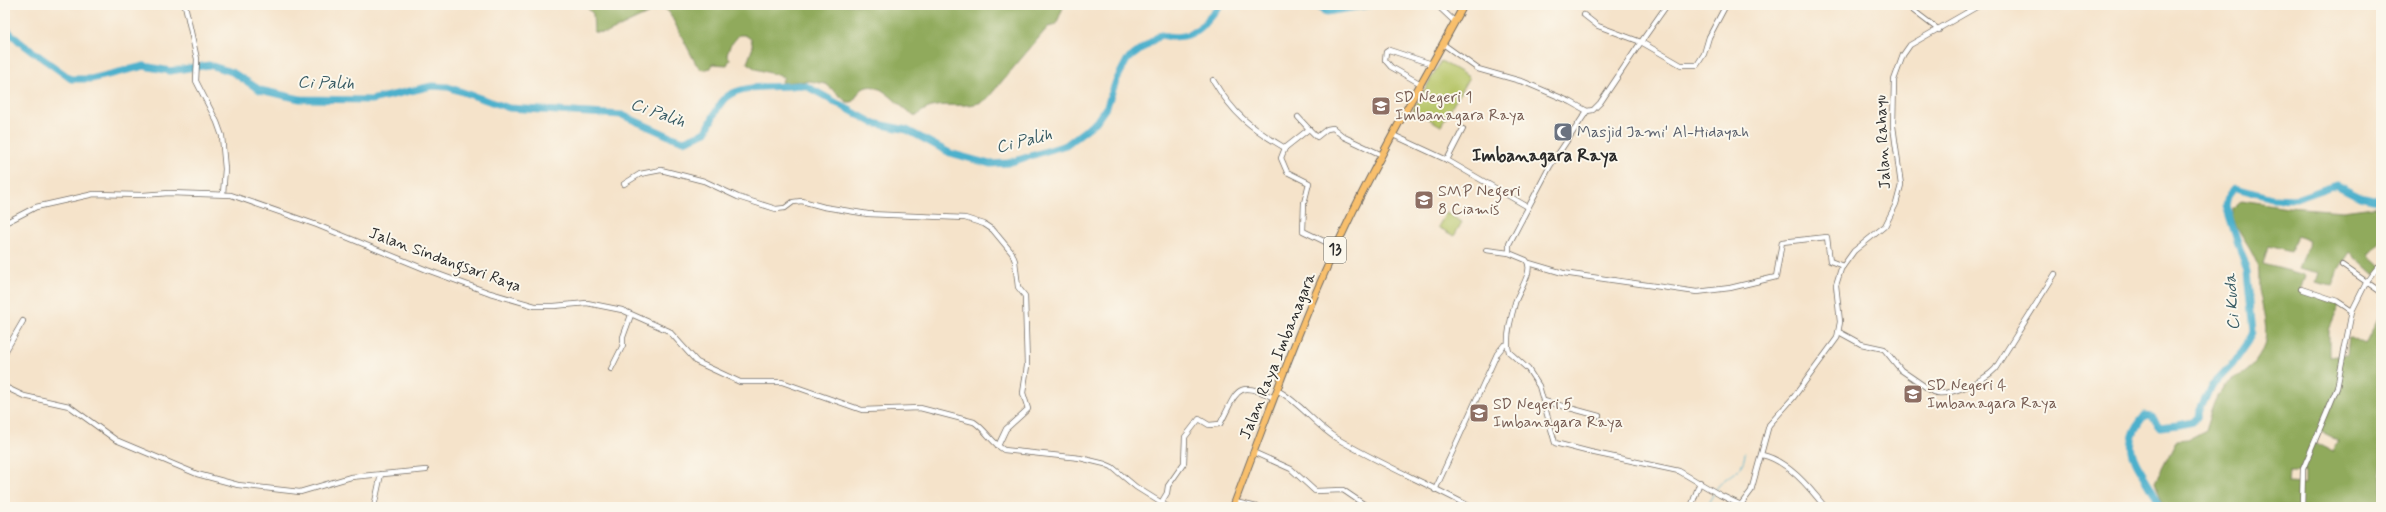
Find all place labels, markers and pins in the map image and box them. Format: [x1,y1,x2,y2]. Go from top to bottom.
place label: SD Negeri 1 Imbanagara Raya [1395,87,1525,126]
school or university icon: SD Negeri 1 Imbanagara Raya [1370,95,1392,117]
mosque icon: Masjid Jami' Al-Hidayah [1552,121,1574,143]
place label: Masjid Jami' Al-Hidayah [1577,122,1749,143]
place label: SMP Negeri 8 Ciamis [1438,181,1521,220]
school or university icon: SMP Negeri 8 Ciamis [1413,189,1435,211]
place label: SD Negeri 4 Imbanagara Raya [1927,375,2057,414]
school or university icon: SD Negeri 4 Imbanagara Raya [1902,383,1924,405]
place label: SD Negeri 5 Imbanagara Raya [1493,394,1623,433]
school or university icon: SD Negeri 5 Imbanagara Raya [1468,402,1490,424]

